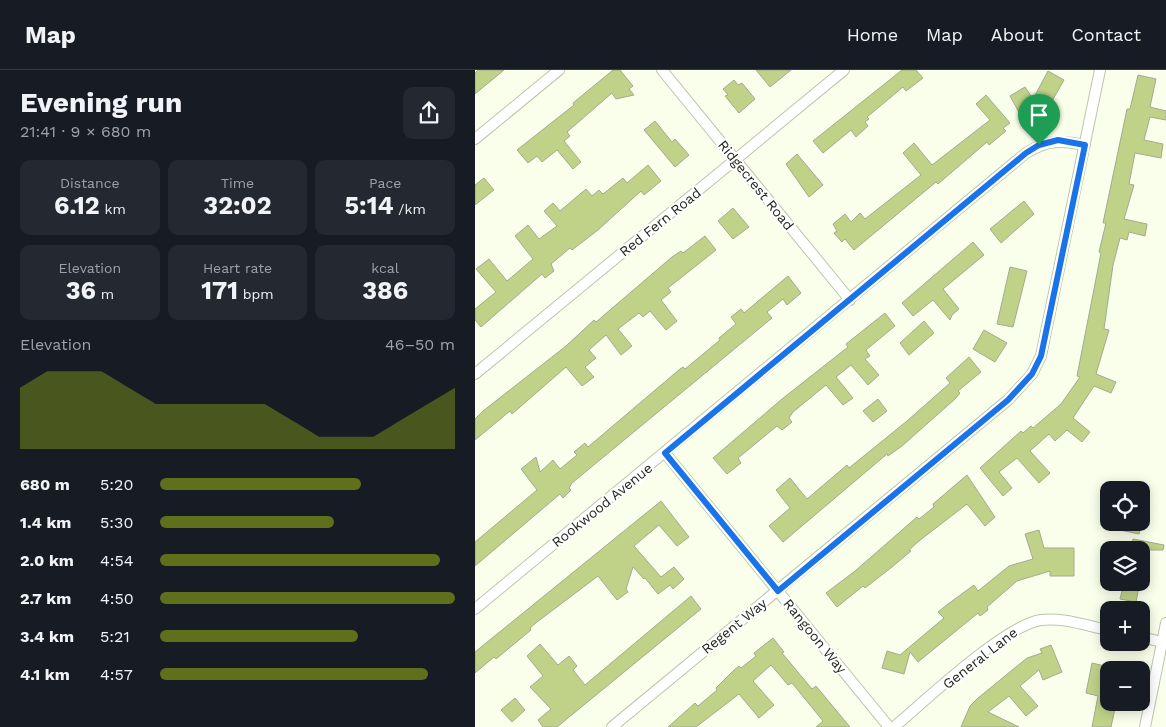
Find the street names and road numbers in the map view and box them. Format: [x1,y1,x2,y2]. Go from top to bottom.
street label: Ridgecrest Road [715,137,797,233]
street label: Red Fern Road [616,184,704,260]
street label: Rookwood Avenue [549,460,655,550]
street label: Regent Way [698,594,770,657]
street label: Rangoon Way [780,596,850,677]
street label: General Lane [940,624,1020,692]

